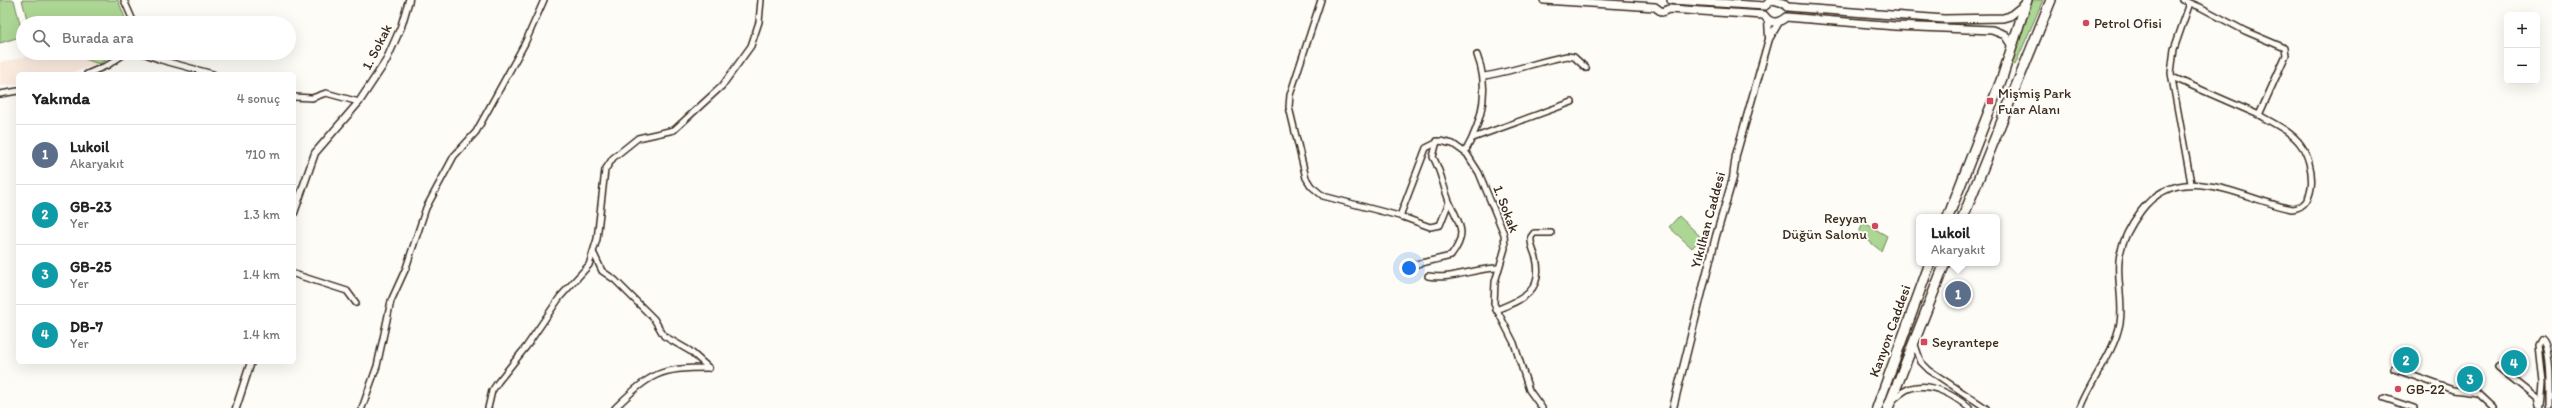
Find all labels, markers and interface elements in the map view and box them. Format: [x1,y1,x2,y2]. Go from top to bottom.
map controls [2504,12,2540,84]
button: + [2504,12,2540,48]
place label: Petrol Ofisi [2094,15,2162,32]
search box [16,16,296,60]
marker: Petrol Ofisi [2081,18,2091,28]
street label: 1. Sokak [358,21,396,73]
icon: search [30,27,52,49]
text: Burada ara [62,29,134,47]
button: − [2504,48,2540,84]
place label: Mişmiş Park Fuar Alanı [1998,85,2072,118]
text: Yakında [32,88,90,108]
text: 4 sonuç [237,91,280,106]
marker: Mişmiş Park Fuar Alanı [1985,96,1995,106]
text: Lukoil [70,138,109,156]
text: 1 [42,147,48,162]
text: 710 m [246,147,280,162]
text: Akaryakıt [70,156,124,171]
street label: Yıkılhan Caddesi [1687,170,1729,270]
street label: 1. Sokak [1489,183,1523,235]
text: GB-23 [70,198,112,216]
text: 2 [42,207,48,222]
text: 1.3 km [244,207,280,222]
place label: Reyyan Düğün Salonu [1782,210,1867,243]
popup [1916,214,2000,266]
text: Yer [70,216,89,231]
marker: Reyyan Düğün Salonu [1870,221,1880,231]
text: Lukoil [1931,224,1970,242]
text: Akaryakıt [1931,242,1985,257]
text: GB-25 [70,258,112,276]
your location [1399,258,1419,278]
text: 3 [41,267,49,282]
text: 1.4 km [243,267,280,282]
text: Yer [70,276,89,291]
pin: 1 [1945,279,1971,309]
street label: Kanyon Caddesi [1865,283,1915,379]
text: DB-7 [70,318,103,336]
text: 4 [41,327,49,342]
text: 1.4 km [243,327,280,342]
place label: Seyrantepe [1932,334,1999,351]
text: Yer [70,336,89,351]
marker: Seyrantepe [1919,337,1929,347]
pin: 2 [2393,345,2419,375]
pin: 4 [2501,348,2527,378]
pin: 3 [2457,364,2483,394]
place label: GB-22 [2406,381,2445,398]
marker: GB-22 [2393,384,2403,394]

